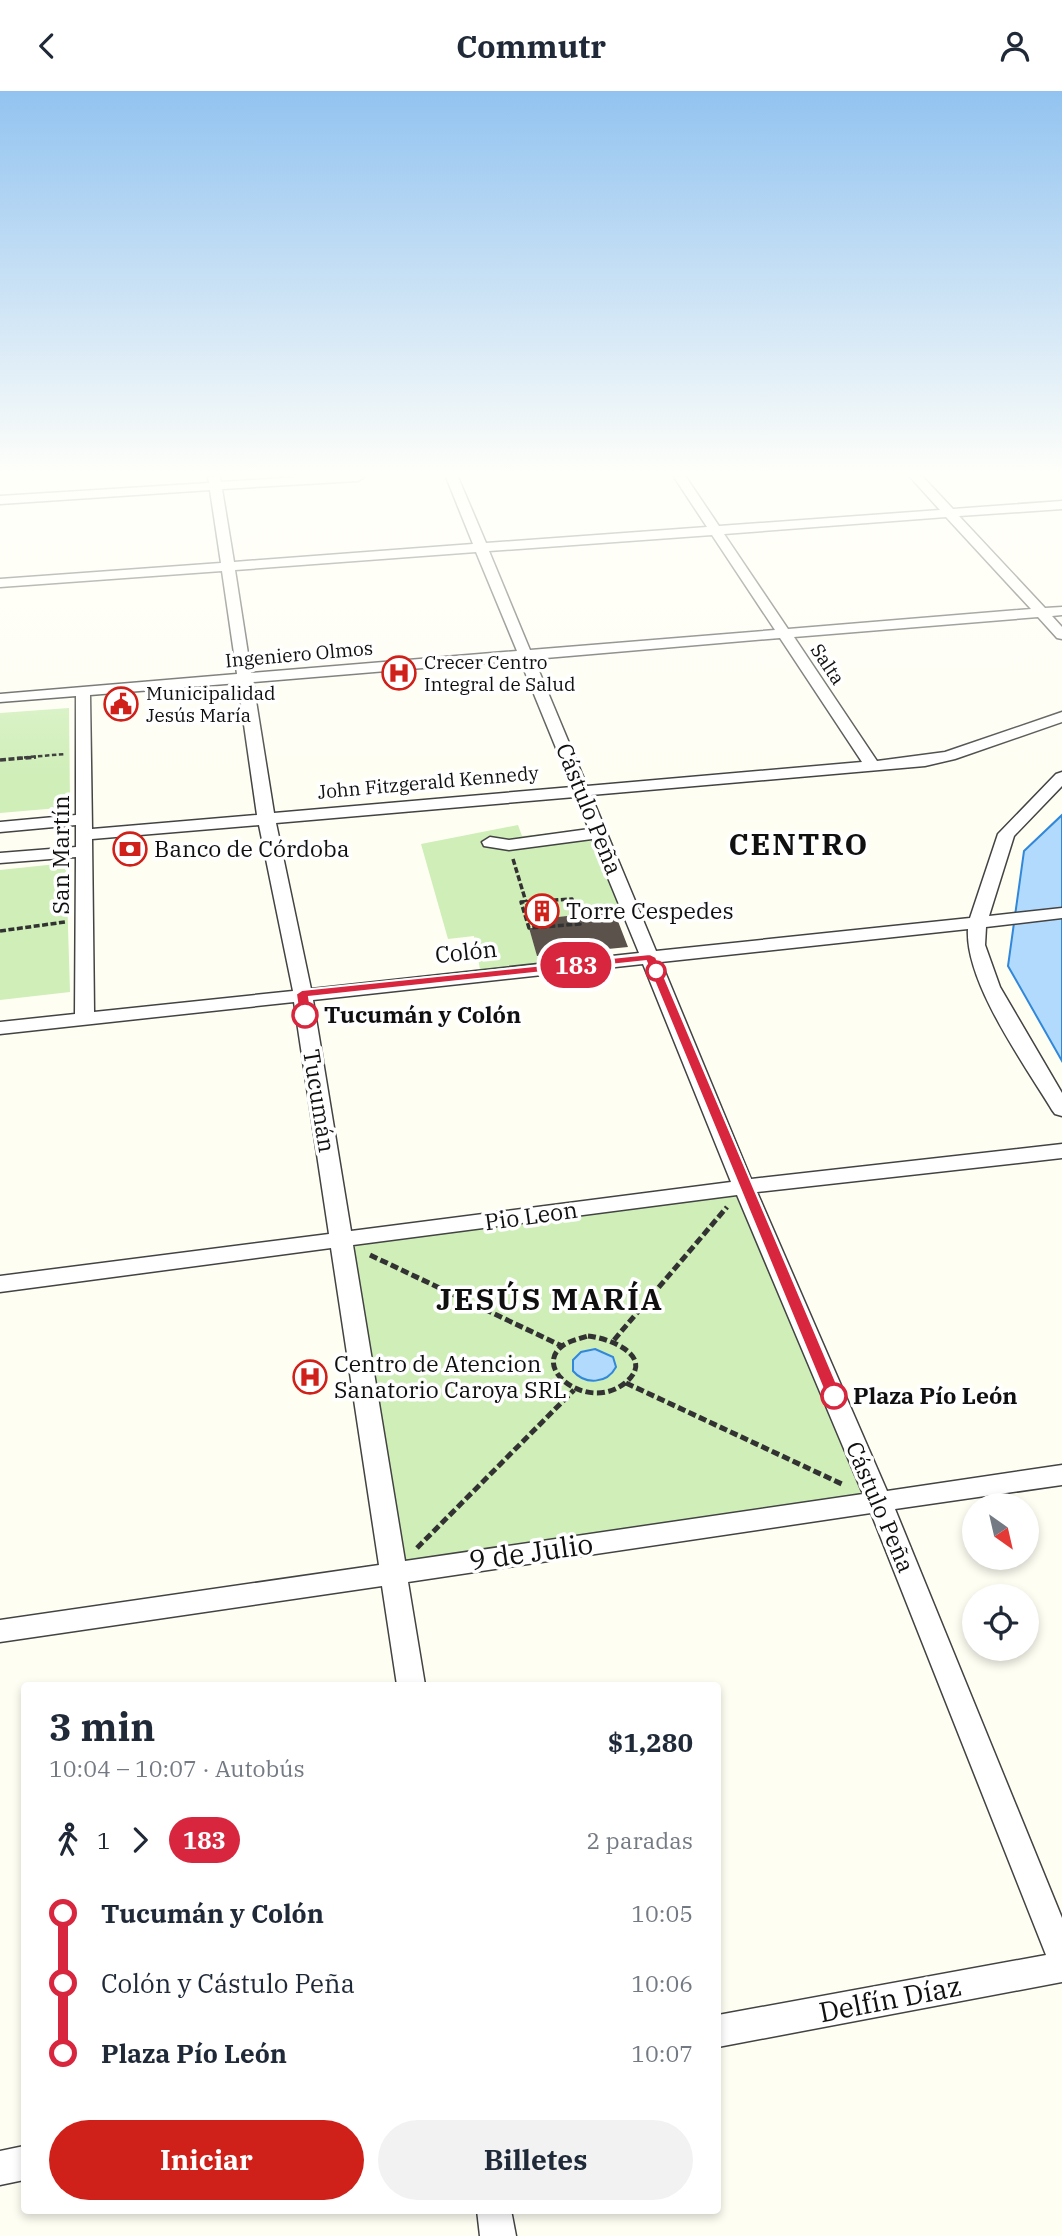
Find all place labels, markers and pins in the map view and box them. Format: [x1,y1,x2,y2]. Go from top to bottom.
place label: Crecer Centro Integral de Salud [424,650,576,696]
hospital icon: Crecer Centro Integral de Salud [380,654,418,692]
place label: Municipalidad Jesús María [146,681,276,727]
public building icon: Municipalidad Jesús María [102,685,140,723]
bank icon: Banco de Córdoba [111,830,149,868]
place label: Banco de Córdoba [154,833,350,863]
building icon: Torre Cespedes [523,892,561,930]
place label: Torre Cespedes [566,895,734,925]
unlabelled marker [646,961,666,981]
place label: Tucumán y Colón [324,999,521,1029]
marker: Tucumán y Colón [292,1002,318,1028]
place label: Centro de Atencion Sanatorio Caroya SRL [334,1348,567,1404]
hospital icon: Centro de Atencion Sanatorio Caroya SRL [291,1358,329,1396]
place label: Plaza Pío León [853,1380,1018,1410]
marker: Plaza Pío León [821,1383,847,1409]

